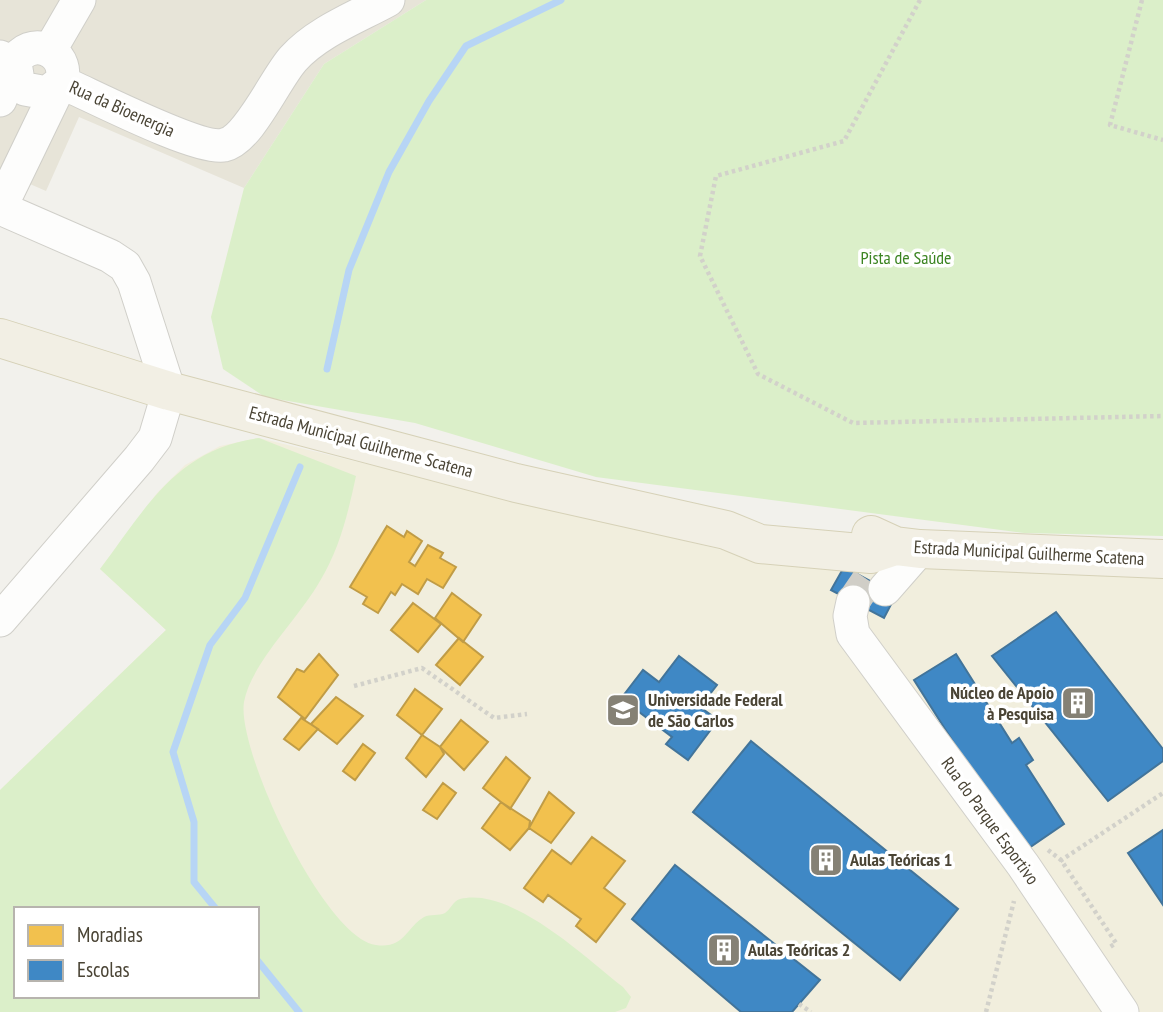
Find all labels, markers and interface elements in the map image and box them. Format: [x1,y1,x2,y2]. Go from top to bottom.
street label: Rua da Bioenergia [66,75,179,142]
park label: Pista de Saúde [860,246,952,269]
street label: Estrada Municipal Guilherme Scatena [247,401,476,482]
street label: Estrada Municipal Guilherme Scatena [913,535,1145,570]
place label: Núcleo de Apoio à Pesquisa [950,681,1054,725]
building icon: Núcleo de Apoio à Pesquisa [1059,684,1097,722]
place label: Universidade Federal de São Carlos [648,688,783,732]
school or university icon: Universidade Federal de São Carlos [604,691,642,729]
street label: Rua do Parque Esportivo [936,753,1044,889]
building icon: Aulas Teóricas 1 [807,841,845,879]
place label: Aulas Teóricas 1 [849,848,952,871]
legend [14,907,259,998]
text: Moradias [77,921,143,948]
building icon: Aulas Teóricas 2 [705,931,743,969]
place label: Aulas Teóricas 2 [747,938,850,961]
text: Escolas [77,956,130,983]

